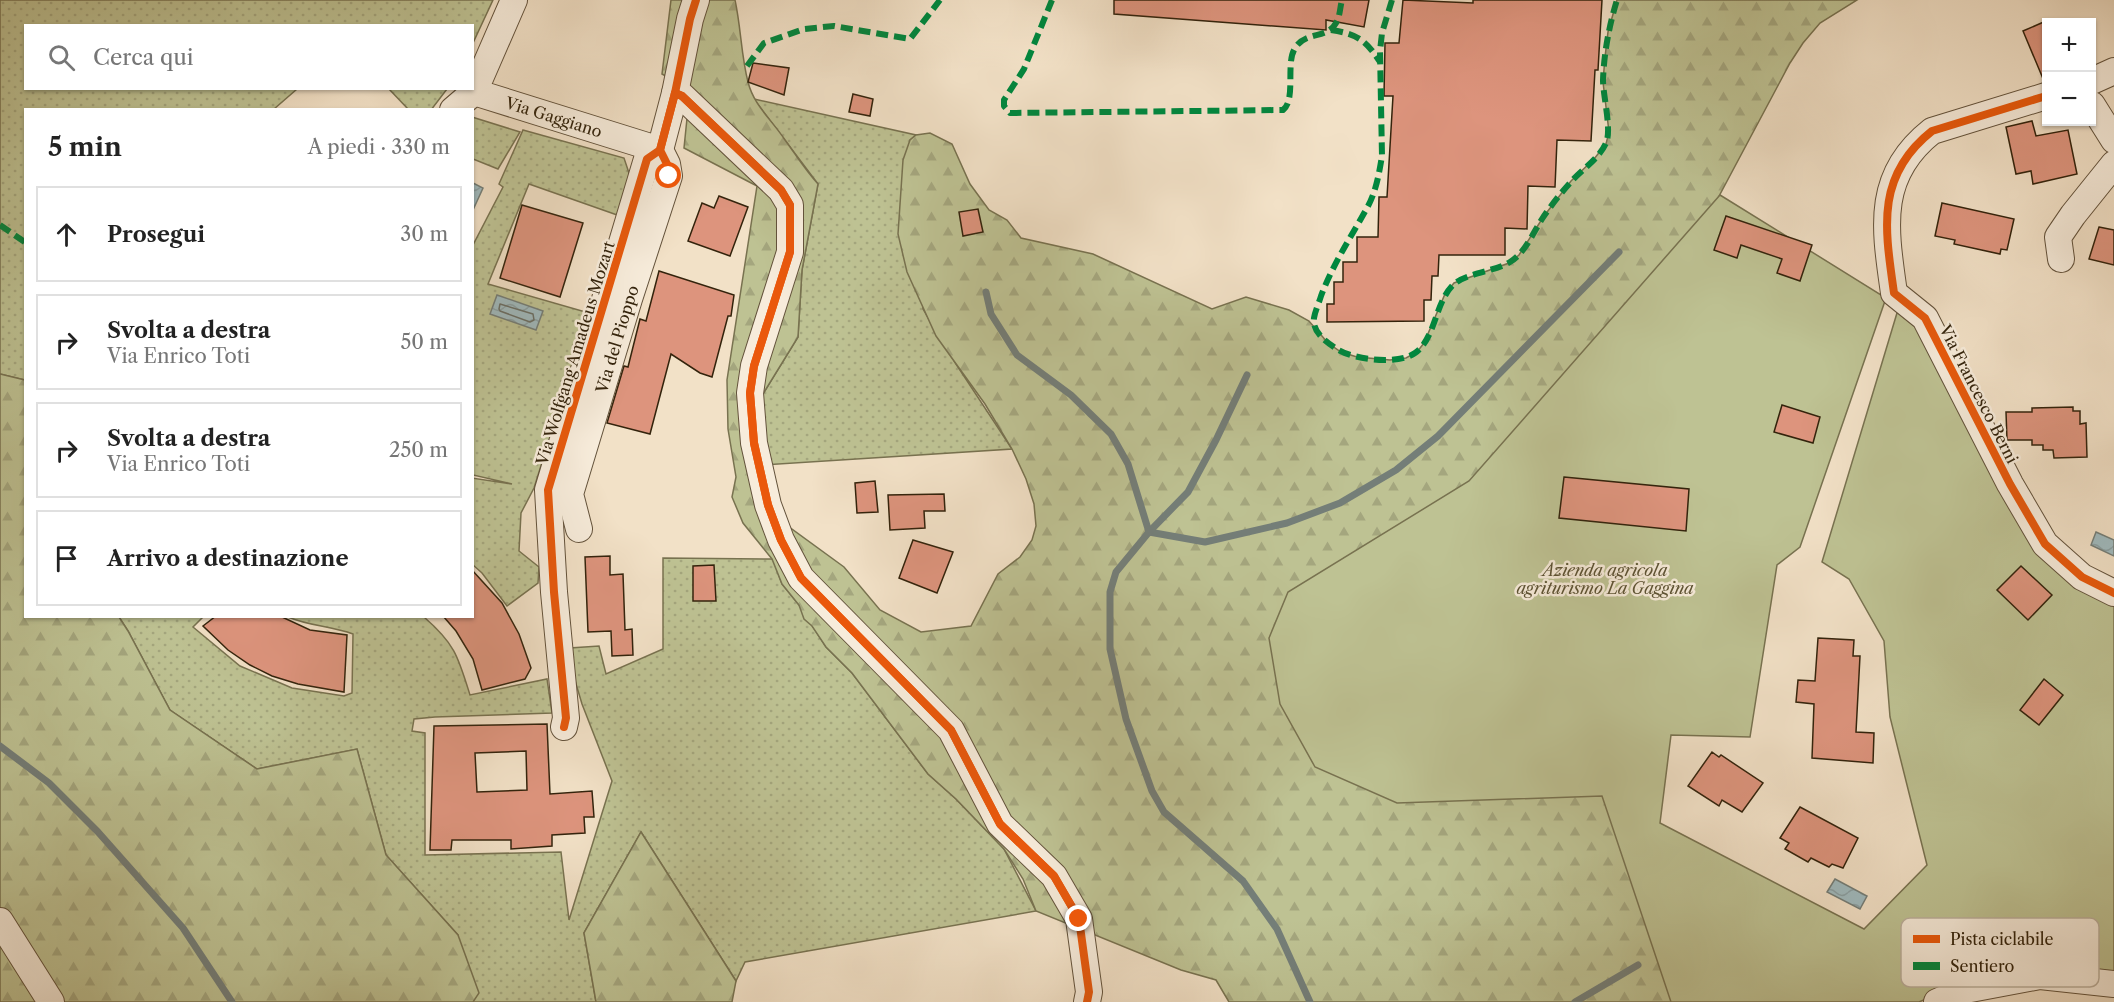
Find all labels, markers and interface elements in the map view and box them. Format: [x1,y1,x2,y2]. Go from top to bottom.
map controls [2042,18,2096,126]
button: + [2042,18,2096,72]
search box [24,24,474,90]
icon: search [45,41,78,74]
text: Cerca qui [93,44,194,71]
button: − [2042,72,2096,126]
street label: Via Gaggiano [502,92,605,141]
text: 5 min [48,131,122,163]
text: A piedi · 330 m [308,135,450,159]
route start [655,162,681,188]
icon: ahead [50,218,83,251]
text: Prosegui [107,221,205,248]
text: 30 m [400,222,448,246]
street label: Via Wolfgang Amadeus Mozart [531,238,619,468]
street label: Via del Pioppo [591,283,643,396]
text: Svolta a destra [107,317,270,344]
street label: Via Francesco Berni [1935,320,2023,467]
icon: right [50,326,83,359]
text: 50 m [401,330,448,354]
text: Via Enrico Toti [107,344,250,368]
text: Svolta a destra [107,425,270,452]
icon: right [50,434,83,467]
text: 250 m [389,438,448,462]
text: Via Enrico Toti [107,452,250,476]
icon: arrive [50,542,83,575]
text: Arrivo a destinazione [107,545,349,572]
park label: Azienda agricola agriturismo La Gaggina [1516,560,1694,598]
route end [1065,905,1091,931]
legend [1901,918,2099,987]
text: Pista ciclabile [1950,929,2054,949]
text: Sentiero [1950,956,2015,976]

